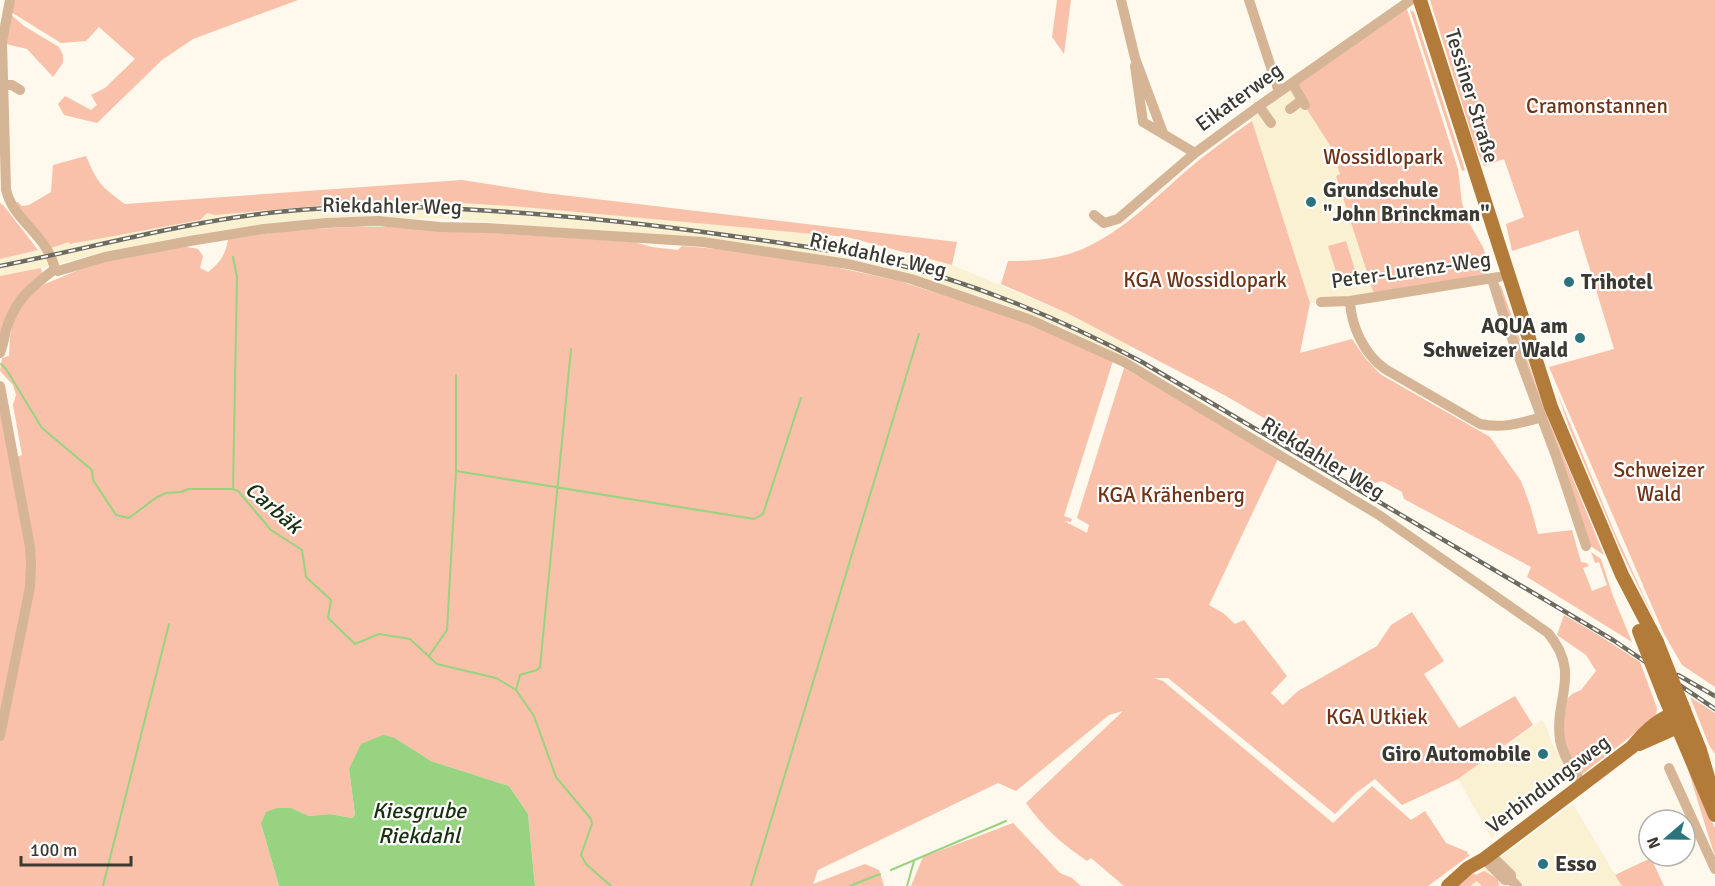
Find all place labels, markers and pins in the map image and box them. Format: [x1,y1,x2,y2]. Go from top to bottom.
place label: Grundschule "John Brinckman" [1323,177,1490,227]
marker: Grundschule "John Brinckman" [1304,195,1318,209]
place label: Trihotel [1581,269,1653,295]
marker: Trihotel [1562,275,1576,289]
place label: AQUA am Schweizer Wald [1423,313,1568,363]
marker: AQUA am Schweizer Wald [1573,331,1587,345]
place label: Giro Automobile [1382,741,1531,767]
marker: Giro Automobile [1536,747,1550,761]
place label: Esso [1555,851,1597,877]
marker: Esso [1536,857,1550,871]

